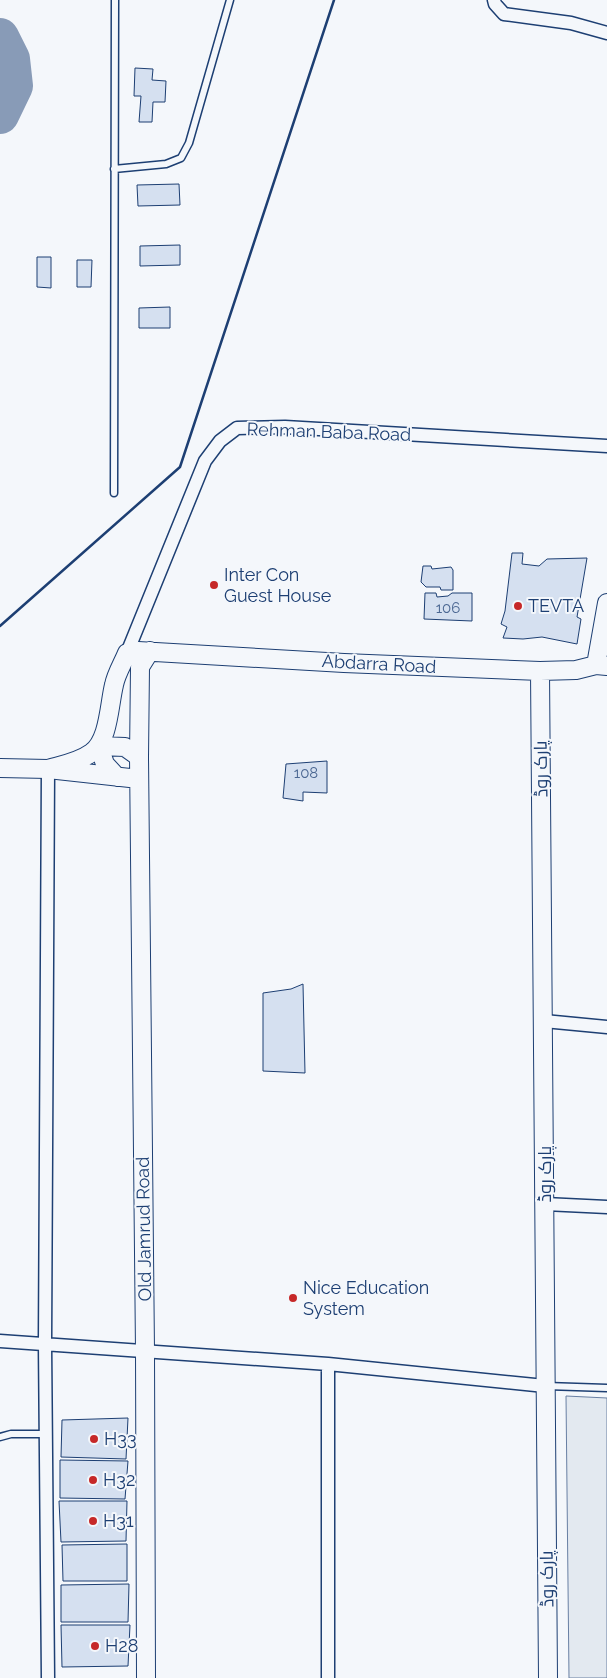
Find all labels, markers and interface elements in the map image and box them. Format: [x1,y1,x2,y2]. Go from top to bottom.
street label: Rehman Baba Road [246,418,412,445]
place label: Inter Con Guest House [224,564,332,606]
marker: Inter Con Guest House [208,579,220,591]
place label: TEVTA [528,595,584,616]
house number: 106 [436,599,460,617]
marker: TEVTA [512,600,524,612]
street label: Abdarra Road [321,650,437,677]
street label: پارک روڈ [530,740,553,798]
house number: 108 [294,764,318,782]
street label: پارک روڈ [534,1145,557,1202]
street label: Old Jamrud Road [132,1157,155,1301]
place label: Nice Education System [303,1277,429,1319]
marker: Nice Education System [287,1292,299,1304]
place label: H33 [104,1428,137,1449]
marker: H33 [88,1433,100,1445]
place label: H32 [103,1469,135,1490]
marker: H32 [87,1474,99,1486]
place label: H31 [103,1510,134,1531]
marker: H31 [87,1515,99,1527]
street label: پارک روڈ [536,1550,559,1608]
place label: H28 [105,1635,138,1656]
marker: H28 [89,1640,101,1652]

